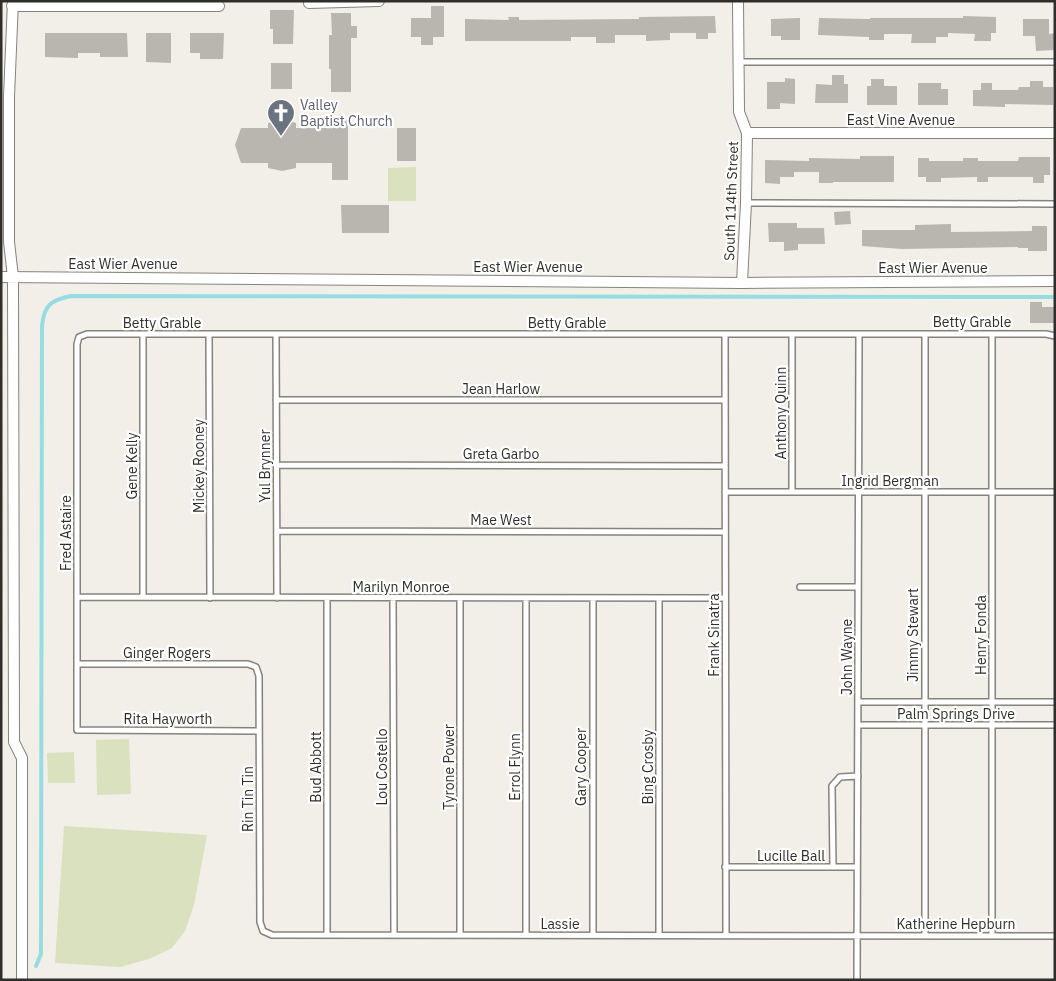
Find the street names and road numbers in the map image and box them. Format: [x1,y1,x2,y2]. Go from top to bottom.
street label: East Vine Avenue [847,111,955,129]
street label: South 114th Street [720,141,742,261]
street label: East Wier Avenue [68,255,178,273]
street label: East Wier Avenue [473,258,583,276]
street label: East Wier Avenue [878,259,988,277]
street label: Betty Grable [933,313,1012,331]
street label: Betty Grable [123,314,202,332]
street label: Betty Grable [528,314,607,332]
street label: Anthony Quinn [772,366,790,460]
street label: Jean Harlow [462,380,540,398]
street label: Mickey Rooney [190,419,208,513]
street label: Yul Brynner [256,429,274,503]
street label: Gene Kelly [123,433,141,499]
street label: Greta Garbo [463,445,539,463]
street label: Ingrid Bergman [841,472,939,490]
street label: Fred Astaire [57,495,75,571]
street label: Mae West [470,511,532,529]
street label: Marilyn Monroe [352,578,450,596]
street label: Jimmy Stewart [904,588,922,682]
street label: Frank Sinatra [705,593,723,677]
street label: Henry Fonda [972,594,990,675]
street label: John Wayne [838,618,856,695]
street label: Ginger Rogers [123,644,211,662]
street label: Palm Springs Drive [897,705,1015,723]
street label: Rita Hayworth [123,710,213,728]
street label: Tyrone Power [440,724,458,810]
street label: Lou Costello [373,728,391,806]
street label: Gary Cooper [572,728,590,806]
street label: Bing Crosby [639,730,657,804]
street label: Bud Abbott [307,731,325,803]
street label: Errol Flynn [506,733,524,801]
street label: Rin Tin Tin [239,766,257,832]
street label: Lucille Ball [757,847,825,865]
street label: Lassie [540,915,580,933]
street label: Katherine Hepburn [896,915,1016,933]

